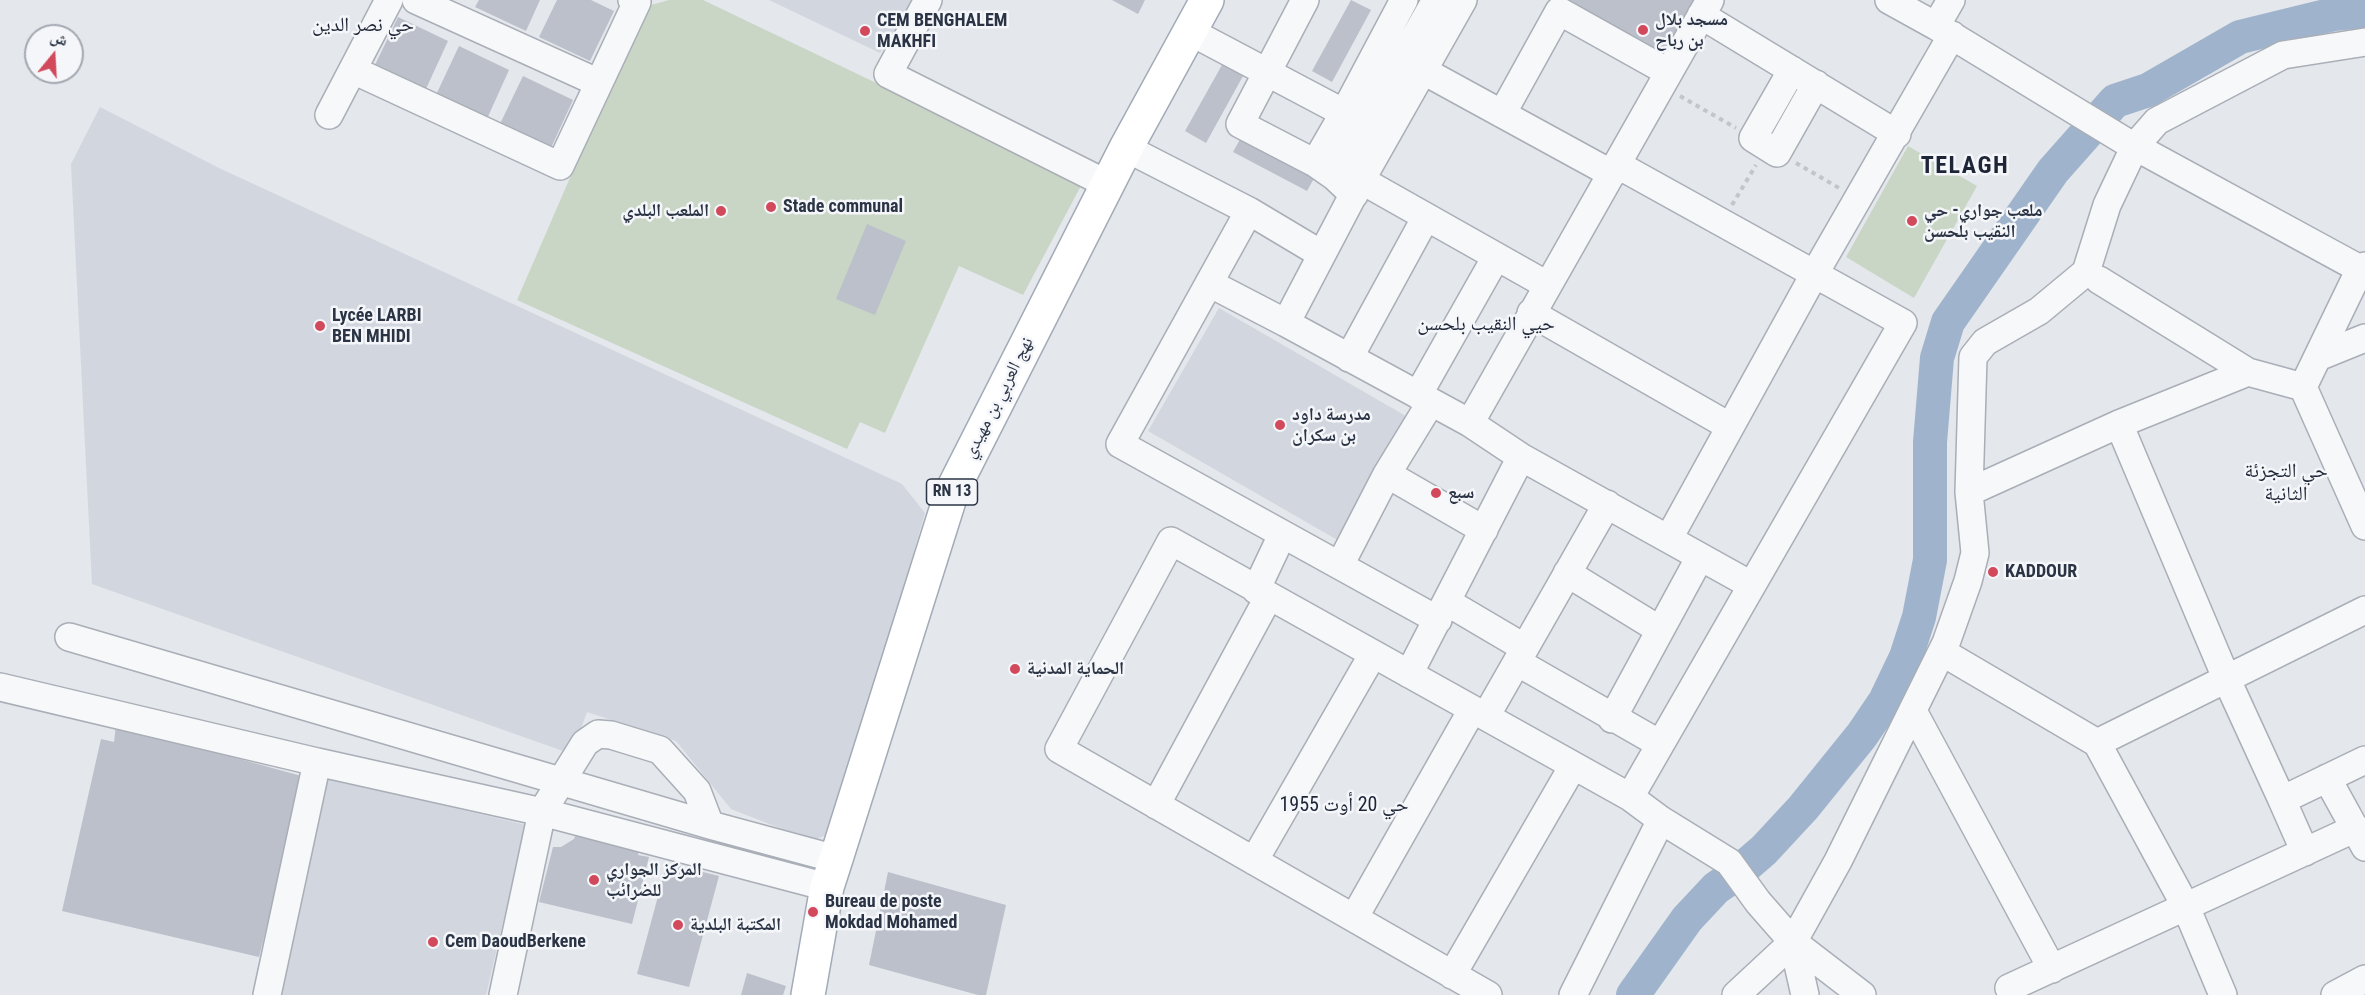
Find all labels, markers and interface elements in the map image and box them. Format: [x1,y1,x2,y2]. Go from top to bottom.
place label: مسجد بلال بن رباح [1655,9,1728,52]
place label: CEM BENGHALEM MAKHFI [877,10,1007,52]
district label: حي نصر الدين [312,14,414,38]
marker: مسجد بلال بن رباح [1636,23,1650,37]
north arrow [24,24,84,84]
marker: CEM BENGHALEM MAKHFI [858,24,872,38]
text: ش [48,27,70,50]
district label: TELAGH [1921,153,2009,181]
place label: Stade communal [783,196,903,218]
place label: الملعب البلدي [622,200,709,222]
marker: Stade communal [764,200,778,214]
place label: ملعب جواري- حي النقيب بلحسن [1924,200,2042,242]
marker: الملعب البلدي [714,204,728,218]
marker: ملعب جواري- حي النقيب بلحسن [1905,214,1919,228]
place label: Lycée LARBI BEN MHIDI [332,305,422,348]
district label: حيي النقيب بلحسن [1417,313,1555,337]
marker: Lycée LARBI BEN MHIDI [313,319,327,333]
street label: نهج العربي بن مهيدي [959,334,1039,462]
place label: مدرسة داود بن سكران [1292,404,1371,446]
marker: مدرسة داود بن سكران [1273,418,1287,432]
district label: حي التجزئة الثانية [2244,460,2328,507]
road number: RN 13 [926,479,978,505]
place label: سبع [1448,482,1474,504]
marker: سبع [1429,486,1443,500]
place label: KADDOUR [2005,561,2077,583]
marker: KADDOUR [1986,565,2000,579]
place label: الحماية المدنية [1027,658,1124,680]
marker: الحماية المدنية [1008,662,1022,676]
district label: حي 20 أوت 1955 [1279,794,1409,818]
place label: المركز الجواري للضرائب [606,859,702,902]
marker: المركز الجواري للضرائب [587,873,601,887]
place label: Bureau de poste Mokdad Mohamed [825,891,957,934]
marker: Bureau de poste Mokdad Mohamed [806,905,820,919]
place label: المكتبة البلدية [690,914,781,936]
marker: المكتبة البلدية [671,918,685,932]
place label: Cem DaoudBerkene [445,931,586,953]
marker: Cem DaoudBerkene [426,935,440,949]

